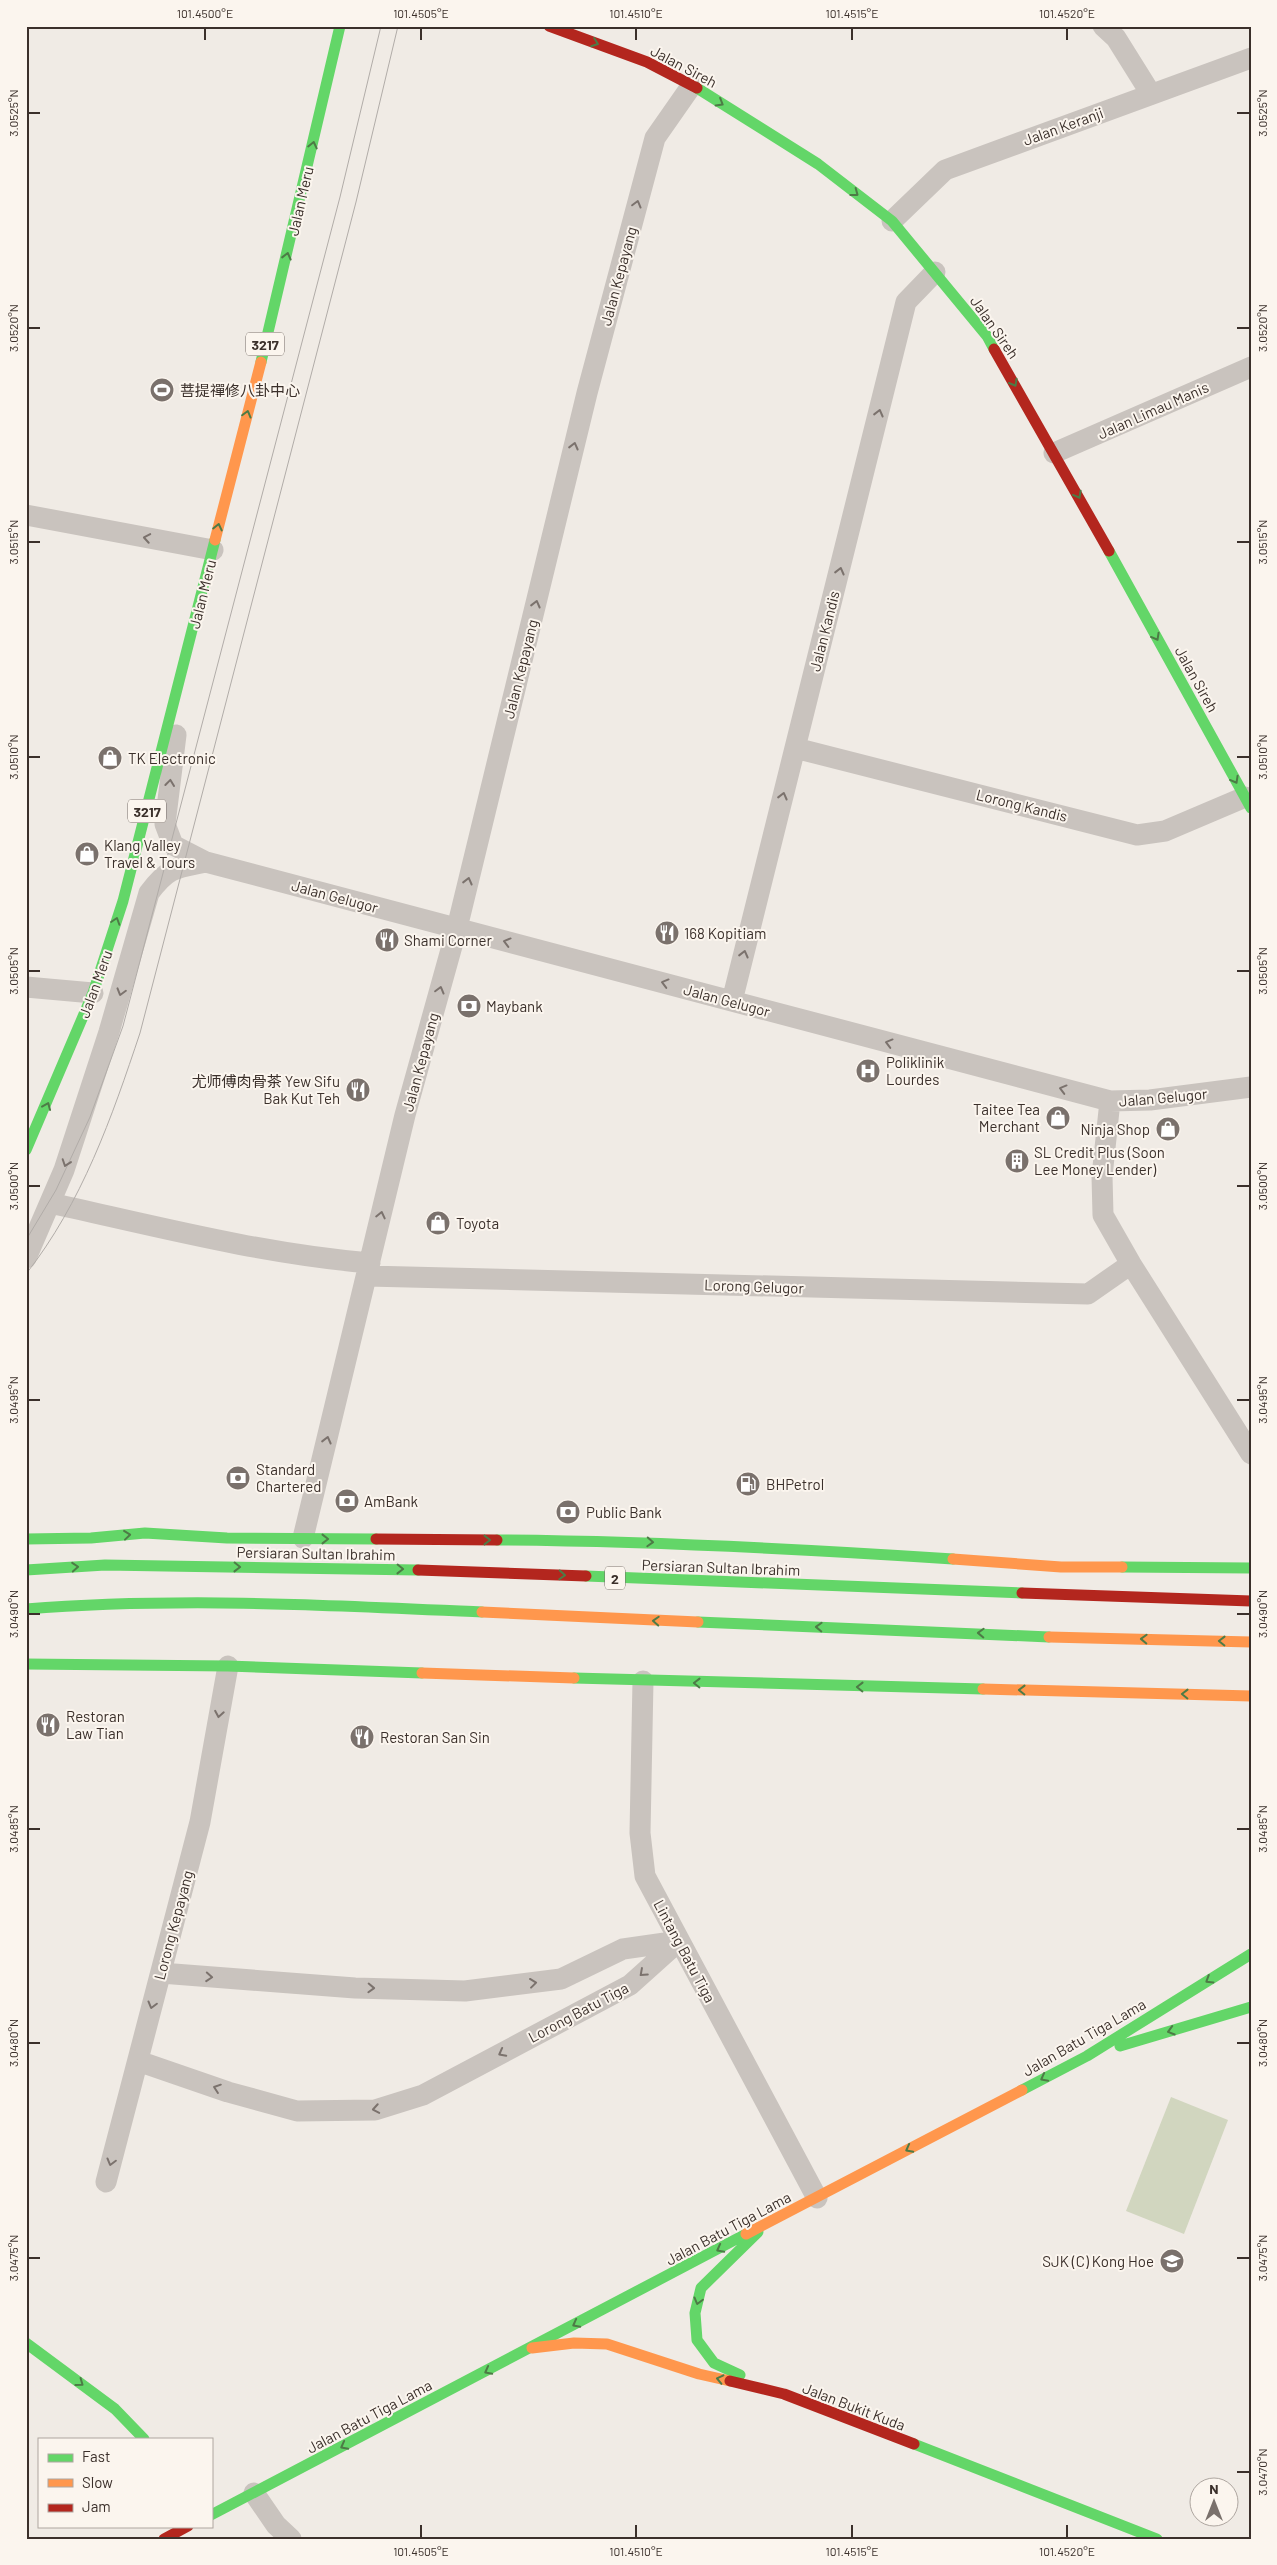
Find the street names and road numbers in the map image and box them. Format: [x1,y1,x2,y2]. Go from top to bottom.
street label: Jalan Sireh [648,41,720,91]
street label: Jalan Keranji [1020,103,1106,149]
street label: Jalan Meru [283,165,317,237]
street label: Jalan Kepayang [596,224,640,328]
street label: Jalan Sireh [967,292,1023,362]
road number: 3217 [246,332,284,356]
street label: Jalan Limau Manis [1095,377,1211,443]
street label: Jalan Meru [185,557,219,631]
street label: Jalan Kandis [805,589,843,673]
street label: Jalan Kepayang [499,617,541,721]
street label: Jalan Sireh [1172,643,1222,715]
street label: Lorong Kandis [975,785,1069,825]
road number: 3217 [128,799,166,822]
street label: Jalan Gelugor [290,876,381,916]
street label: Jalan Meru [74,948,116,1020]
street label: Jalan Gelugor [682,980,773,1020]
street label: Jalan Kepayang [398,1010,442,1114]
street label: Jalan Gelugor [1118,1084,1209,1110]
street label: Lorong Gelugor [704,1275,805,1297]
street label: Persiaran Sultan Ibrahim [236,1543,396,1563]
street label: Persiaran Sultan Ibrahim [641,1555,801,1579]
road number: 2 [605,1566,625,1590]
street label: Lorong Kepayang [150,1868,196,1982]
street label: Lintang Batu Tiga [650,1896,720,2006]
street label: Lorong Batu Tiga [525,1978,631,2046]
street label: Jalan Batu Tiga Lama [1019,1994,1149,2080]
street label: Jalan Batu Tiga Lama [662,2187,794,2269]
street label: Jalan Batu Tiga Lama [303,2375,435,2457]
street label: Jalan Bukit Kuda [800,2378,908,2434]

